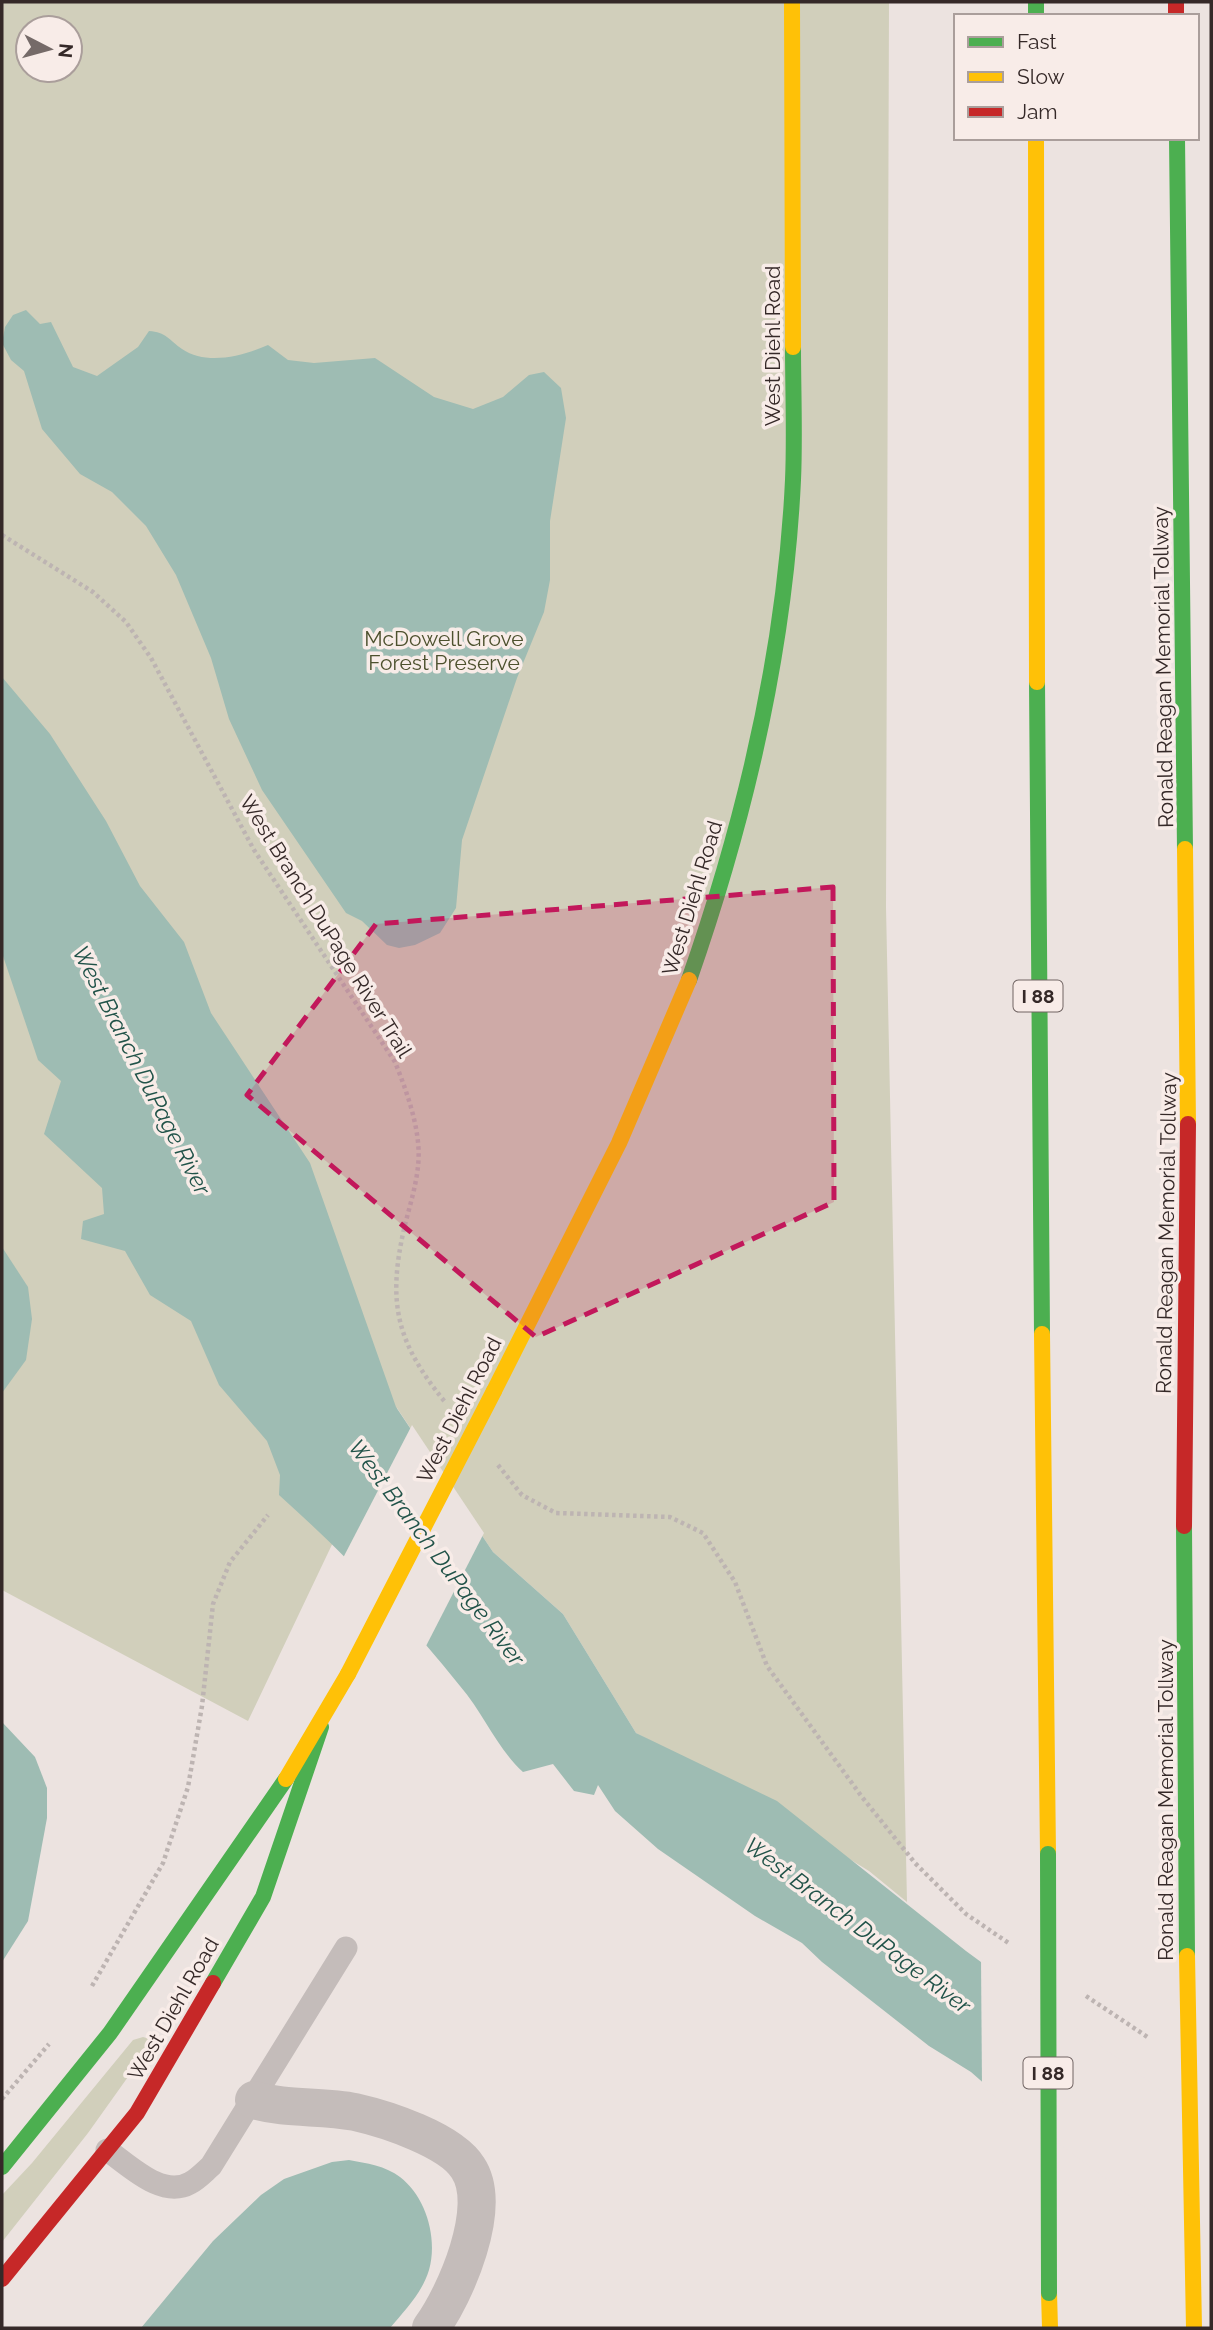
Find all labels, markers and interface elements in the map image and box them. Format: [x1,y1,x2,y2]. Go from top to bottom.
north arrow [14,14,84,84]
legend [954,14,1199,140]
text: Fast [1017,29,1057,54]
text: N [54,42,78,59]
text: Slow [1017,64,1065,89]
text: Jam [1017,99,1058,124]
street label: West Diehl Road [760,266,785,426]
street label: Ronald Reagan Memorial Tollway [1148,506,1178,828]
park label: McDowell Grove Forest Preserve [364,626,524,675]
street label: West Branch DuPage River Trail [235,790,418,1062]
street label: West Diehl Road [657,818,727,978]
water label: West Branch DuPage River [67,941,217,1200]
road number: I 88 [1014,980,1062,1012]
street label: Ronald Reagan Memorial Tollway [1151,1072,1181,1394]
street label: West Diehl Road [411,1333,507,1487]
water label: West Branch DuPage River [343,1434,531,1671]
street label: Ronald Reagan Memorial Tollway [1153,1639,1178,1961]
water label: West Branch DuPage River [740,1831,977,2019]
street label: West Diehl Road [122,1933,224,2085]
road number: I 88 [1024,2058,1072,2088]

